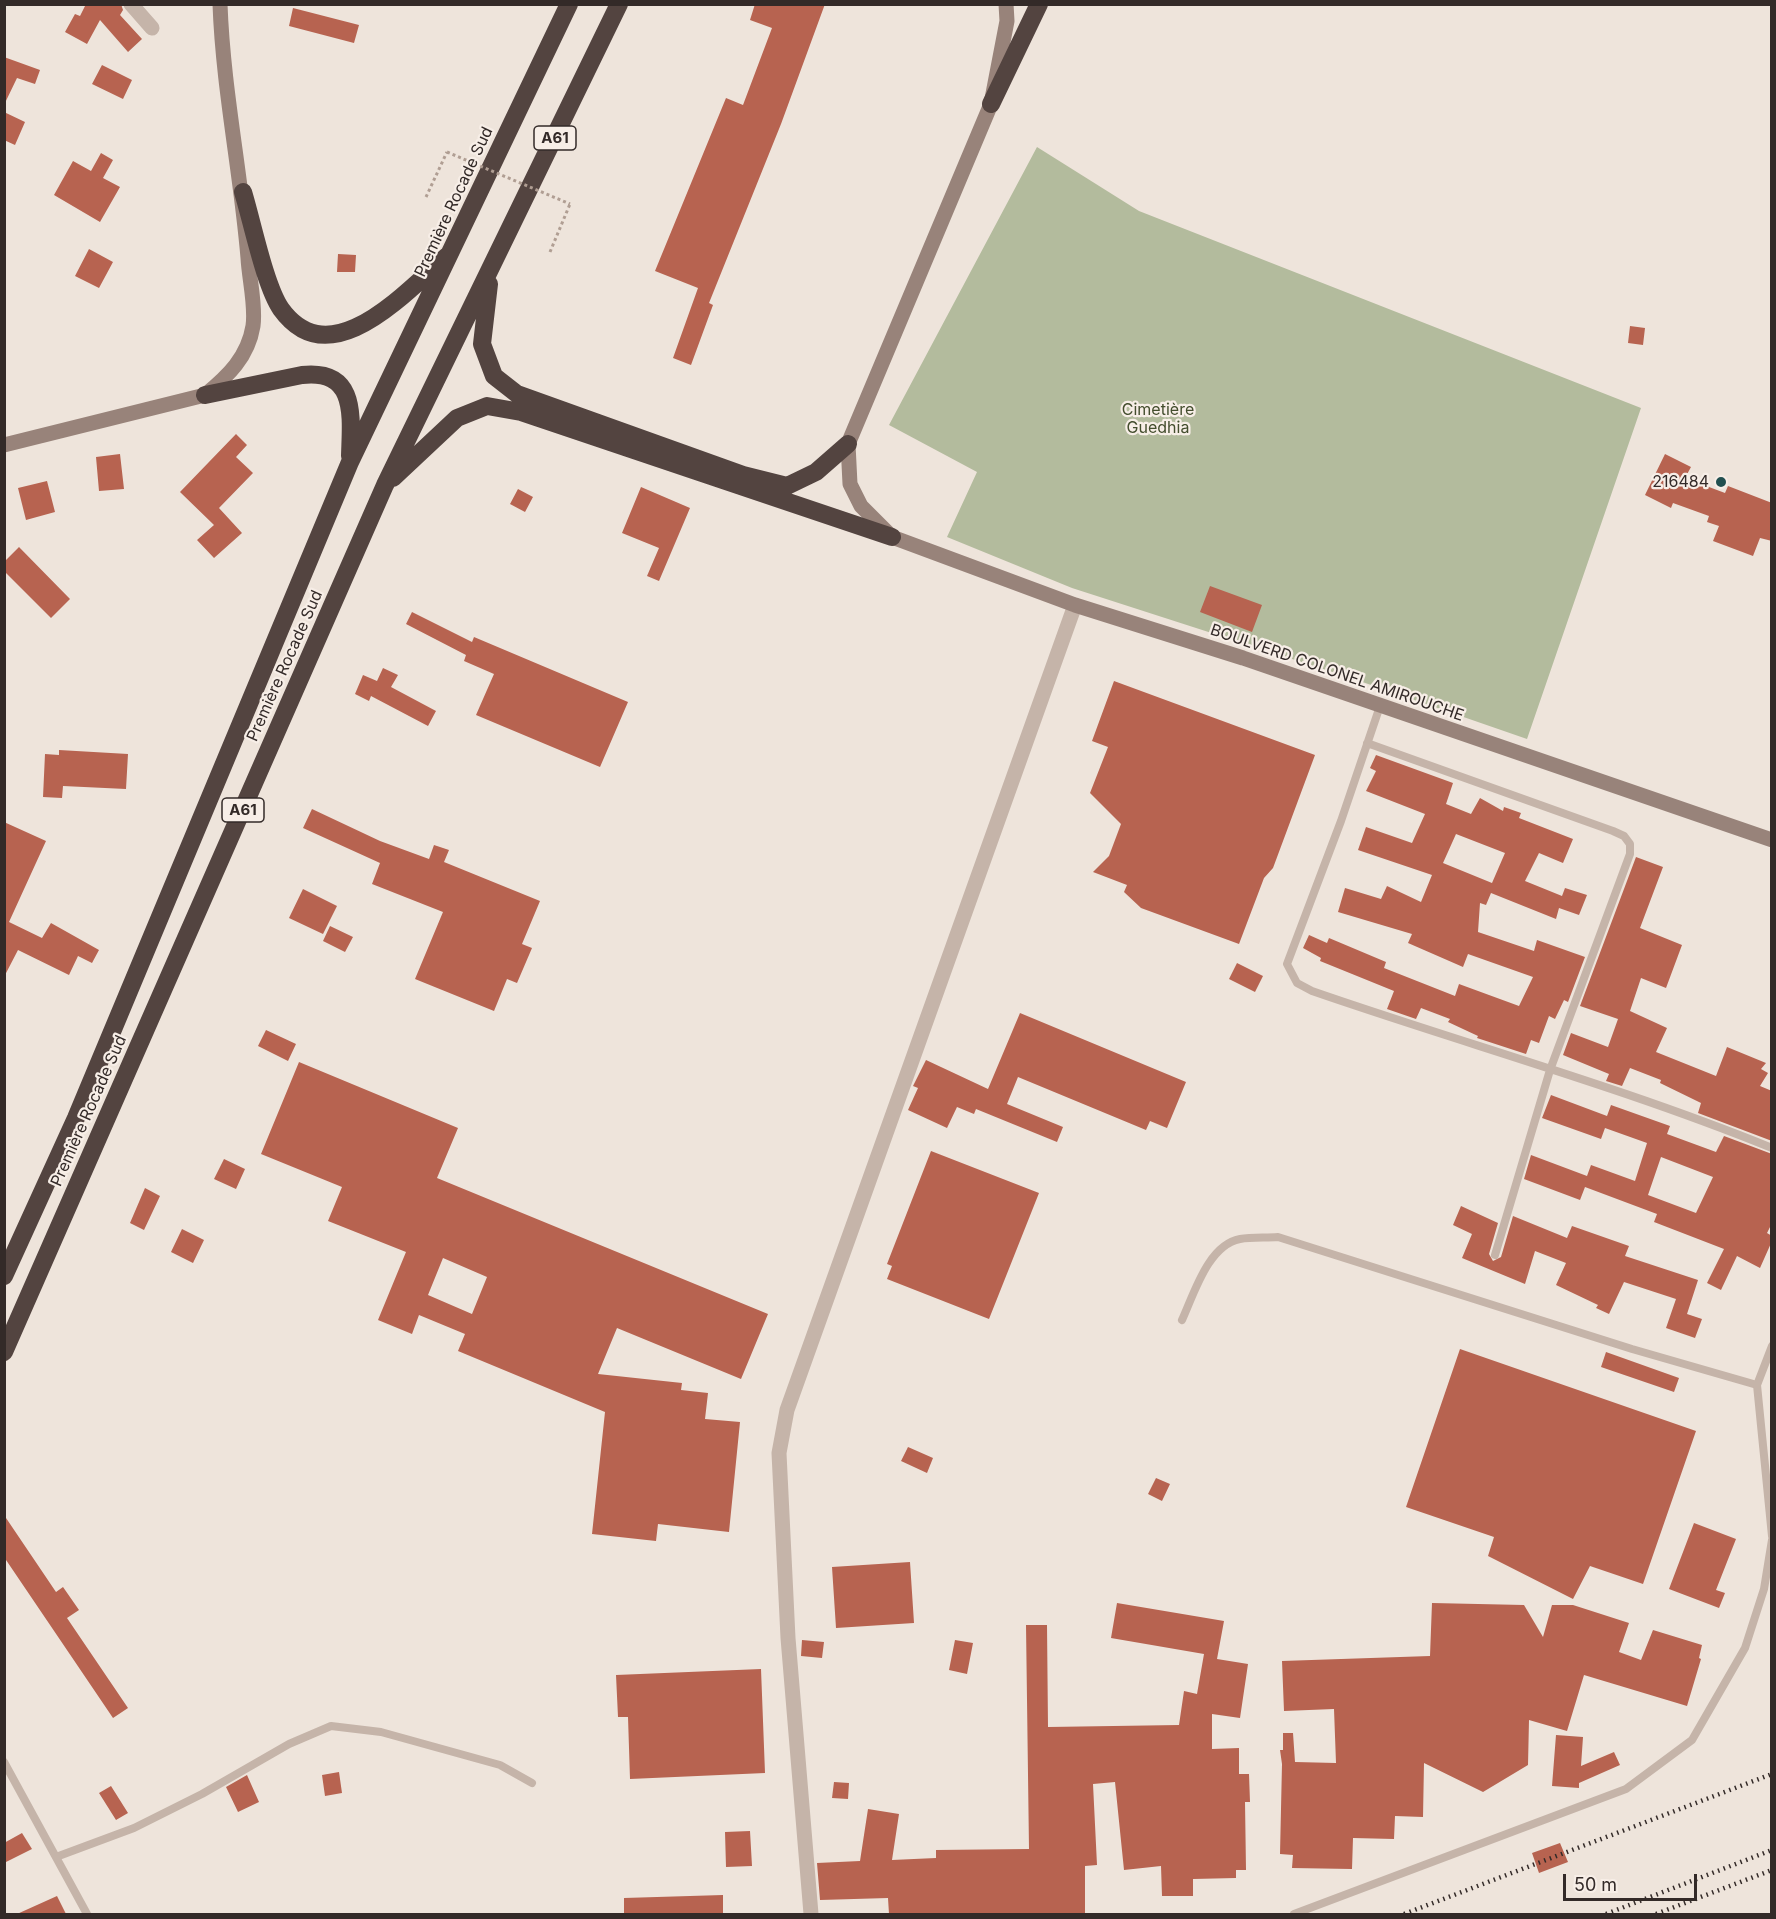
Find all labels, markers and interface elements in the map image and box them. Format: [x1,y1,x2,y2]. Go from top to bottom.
street label: Première Rocade Sud [411,124,497,280]
road number: A61 [534,126,576,150]
park label: Cimetière Guedhia [1122,400,1194,438]
place label: 216484 [1652,472,1709,492]
marker: 216484 [1714,475,1728,489]
street label: Première Rocade Sud [243,588,327,744]
street label: BOULVERD COLONEL AMIROUCHE [1208,620,1466,726]
road number: A61 [222,798,264,822]
street label: Première Rocade Sud [47,1033,131,1189]
scale bar [1566,1862,1700,1900]
text: 50 m [1574,1874,1617,1895]

